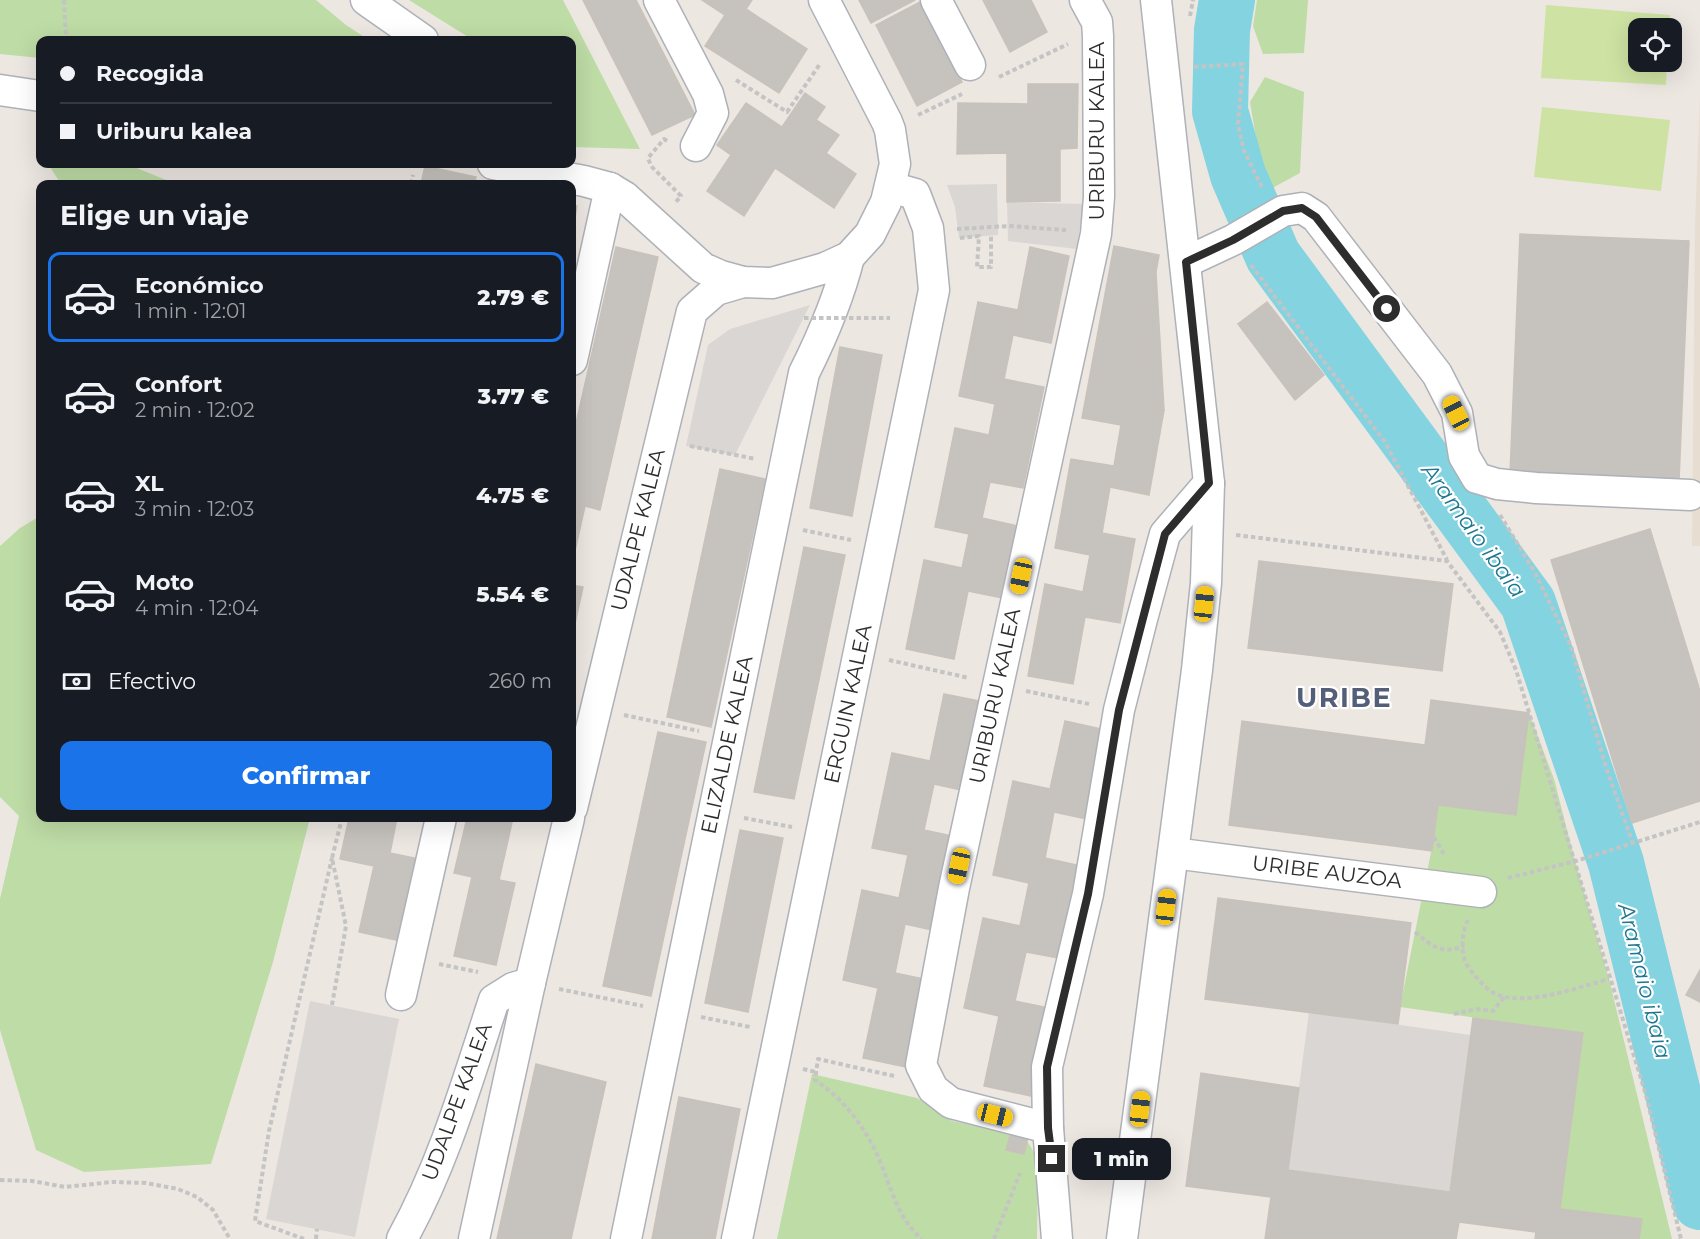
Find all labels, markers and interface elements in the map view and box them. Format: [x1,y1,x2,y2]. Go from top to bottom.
map controls [1628,18,1682,72]
button: locate [1628,18,1682,72]
street label: URIBURU KALEA [1084,41,1109,220]
text: Recogida [96,60,204,87]
text: Uriburu kalea [96,118,252,145]
text: Elige un viaje [60,199,249,232]
icon: car [63,270,117,324]
text: Económico [135,272,264,299]
text: 2.79 € [477,284,549,311]
route start [1373,295,1400,322]
text: 1 min · 12:01 [135,299,246,323]
icon: car [63,369,117,423]
text: Confort [135,371,222,398]
text: 3.77 € [478,383,549,410]
car [1440,393,1472,433]
text: 2 min · 12:02 [135,398,255,422]
street label: UDALPE KALEA [605,445,670,614]
water label: Aramaio ibaia [1415,456,1531,603]
icon: car [63,468,117,522]
text: XL [135,470,164,497]
text: 4.75 € [476,482,549,509]
text: 3 min · 12:03 [135,497,254,521]
car [1008,557,1034,595]
icon: car [63,567,117,621]
text: Moto [135,569,194,596]
text: 5.54 € [476,581,549,608]
car [1193,585,1215,623]
text: 4 min · 12:04 [135,596,258,620]
street label: URIBURU KALEA [964,605,1026,786]
street label: ERGUIN KALEA [818,621,877,786]
street label: ELIZALDE KALEA [695,653,758,836]
icon: cash [60,665,93,698]
text: Efectivo [108,668,196,695]
text: 260 m [489,669,552,693]
district label: URIBE [1296,681,1392,714]
button: Confirmar [60,741,552,810]
car [946,847,972,885]
street label: URIBE AUZOA [1251,850,1404,893]
car [1155,888,1177,926]
water label: Aramaio ibaia [1612,899,1677,1062]
street label: UDALPE KALEA [416,1018,497,1184]
car [1129,1090,1151,1128]
car [975,1102,1015,1128]
callout: 1 min [1073,1138,1172,1180]
route end [1038,1145,1065,1172]
text: 1 min [1094,1147,1149,1171]

